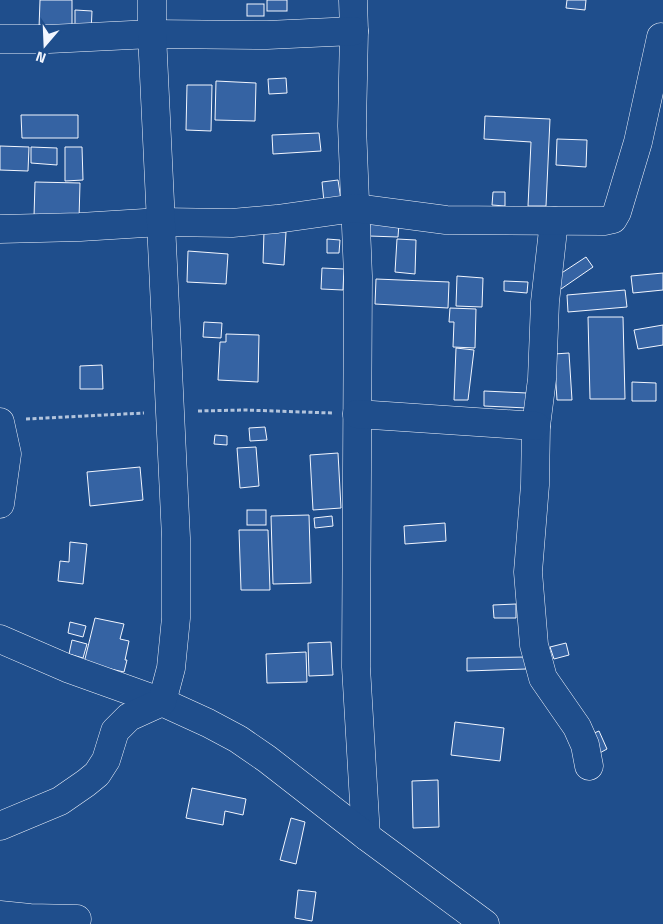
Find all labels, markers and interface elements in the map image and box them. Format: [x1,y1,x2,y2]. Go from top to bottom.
north arrow [20,20,70,70]
text: N [33,46,49,69]

